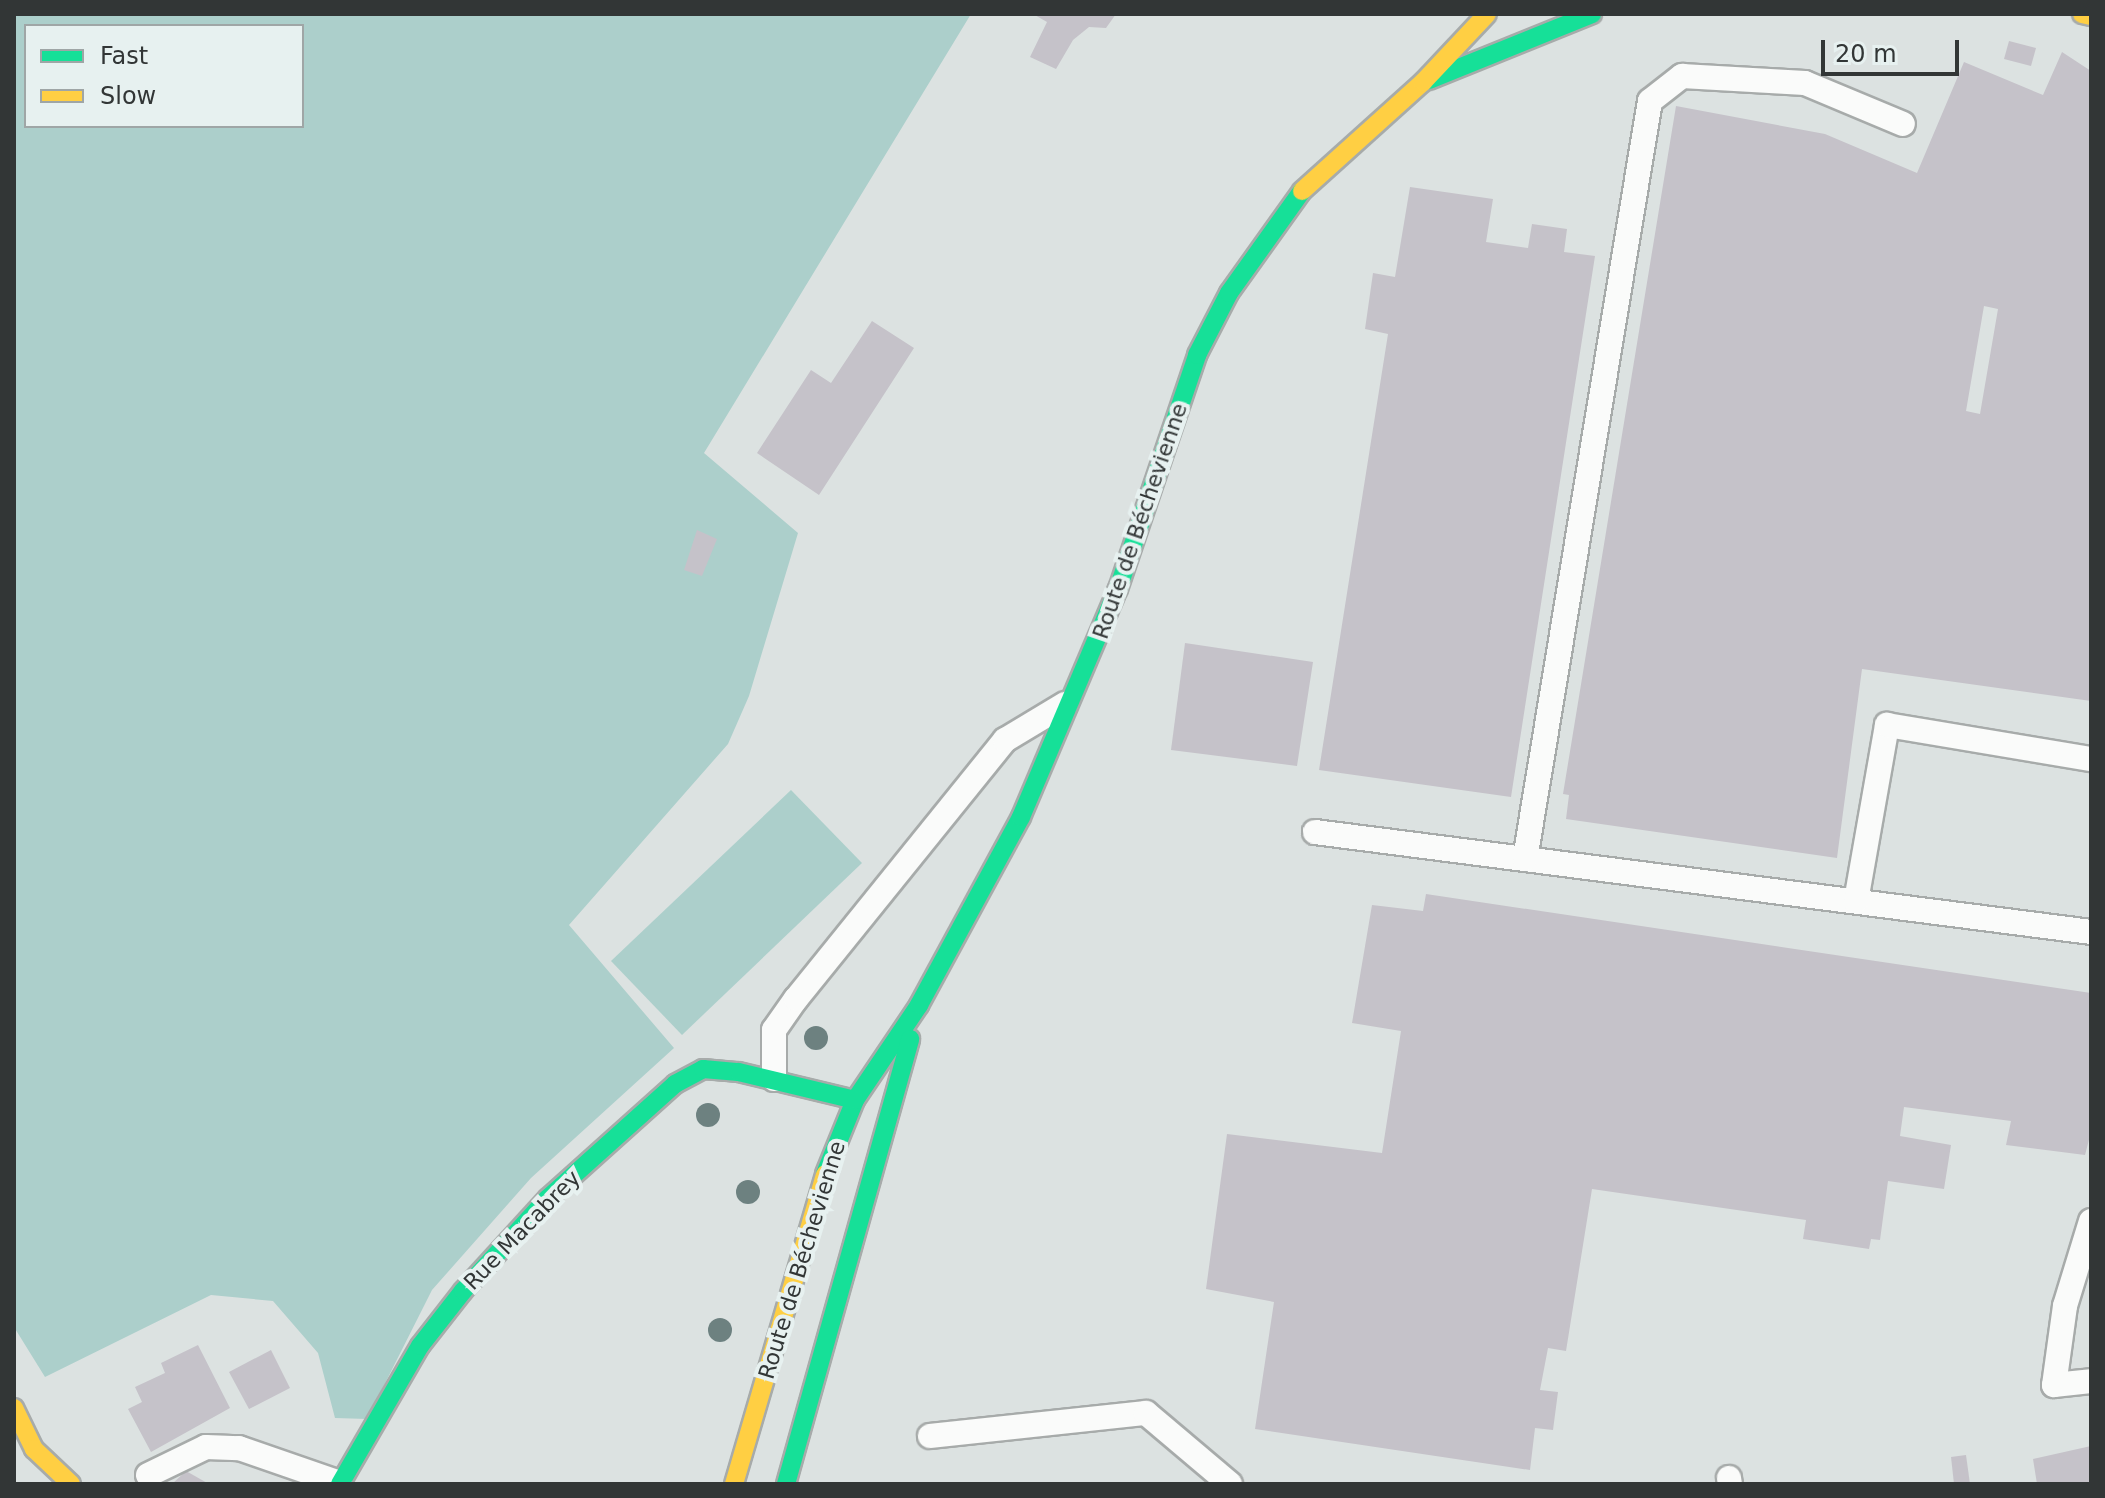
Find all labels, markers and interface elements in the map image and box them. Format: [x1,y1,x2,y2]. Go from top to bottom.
legend [24,24,304,128]
scale bar [1825,24,1963,74]
text: 20 m [1835,40,1897,68]
text: Fast [100,42,148,70]
text: Slow [100,82,156,110]
street label: Route de Béchevienne [1087,400,1193,642]
street label: Route de Béchevienne [753,1138,851,1382]
street label: Rue Macabrey [458,1165,586,1295]

